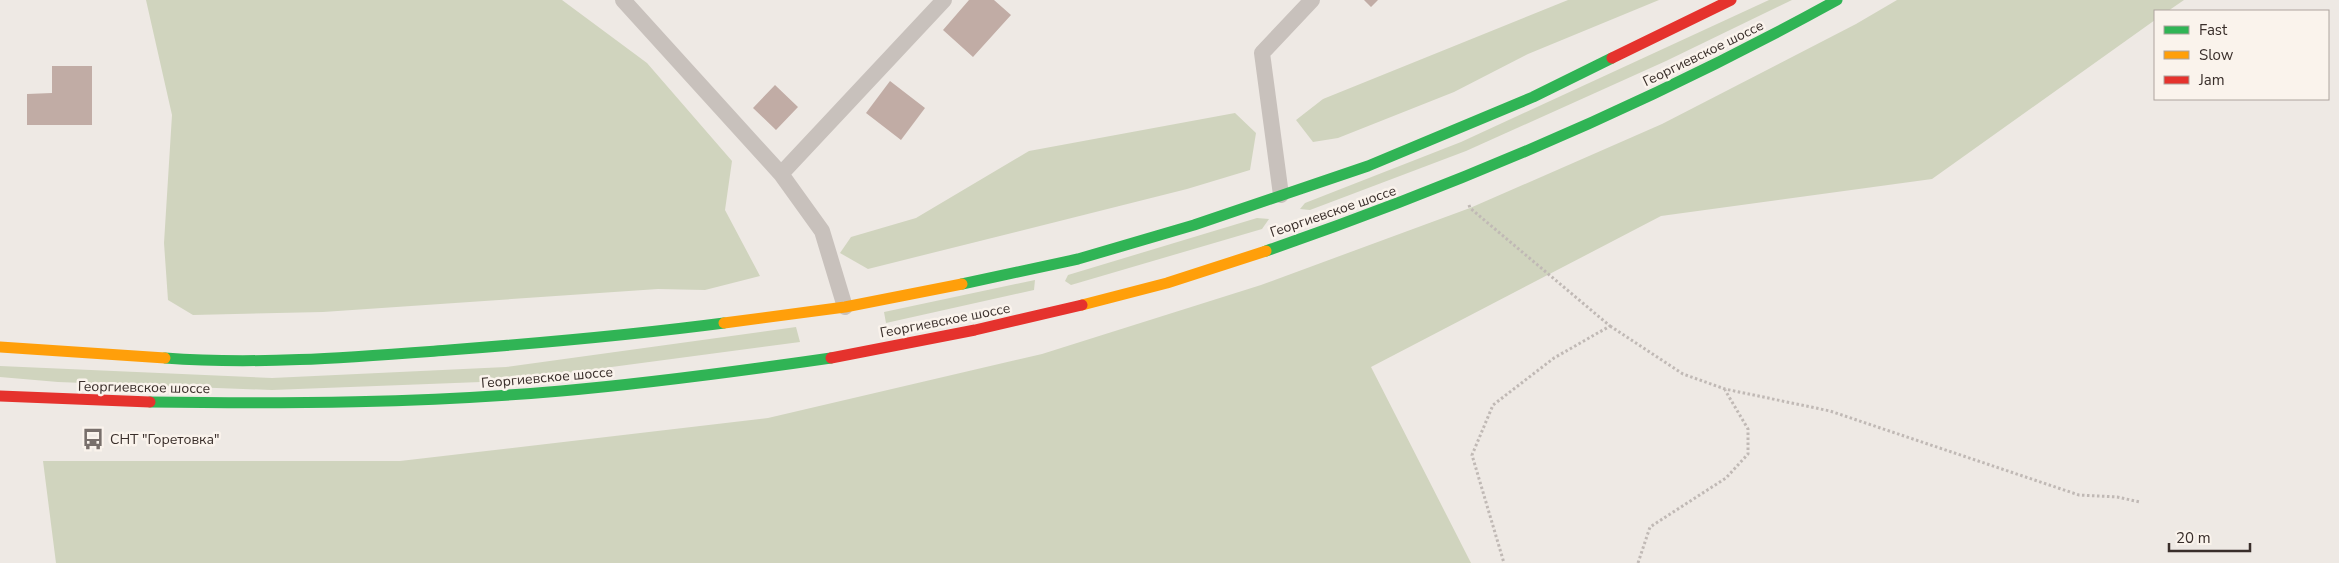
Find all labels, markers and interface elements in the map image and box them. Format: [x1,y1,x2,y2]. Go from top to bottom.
legend [2154,10,2329,100]
street label: Георгиевское шоссе [1640,16,1767,91]
text: Fast [2199,20,2228,40]
text: Slow [2199,45,2234,65]
text: Jam [2198,70,2225,90]
street label: Георгиевское шоссе [1268,181,1399,242]
street label: Георгиевское шоссе [878,299,1012,342]
street label: Георгиевское шоссе [480,362,614,393]
street label: Георгиевское шоссе [78,377,210,398]
bus stop icon: СНТ "Горетовка" [80,426,106,452]
place label: СНТ "Горетовка" [110,430,219,449]
scale bar [2169,520,2250,552]
text: 20 m [2176,528,2211,548]

